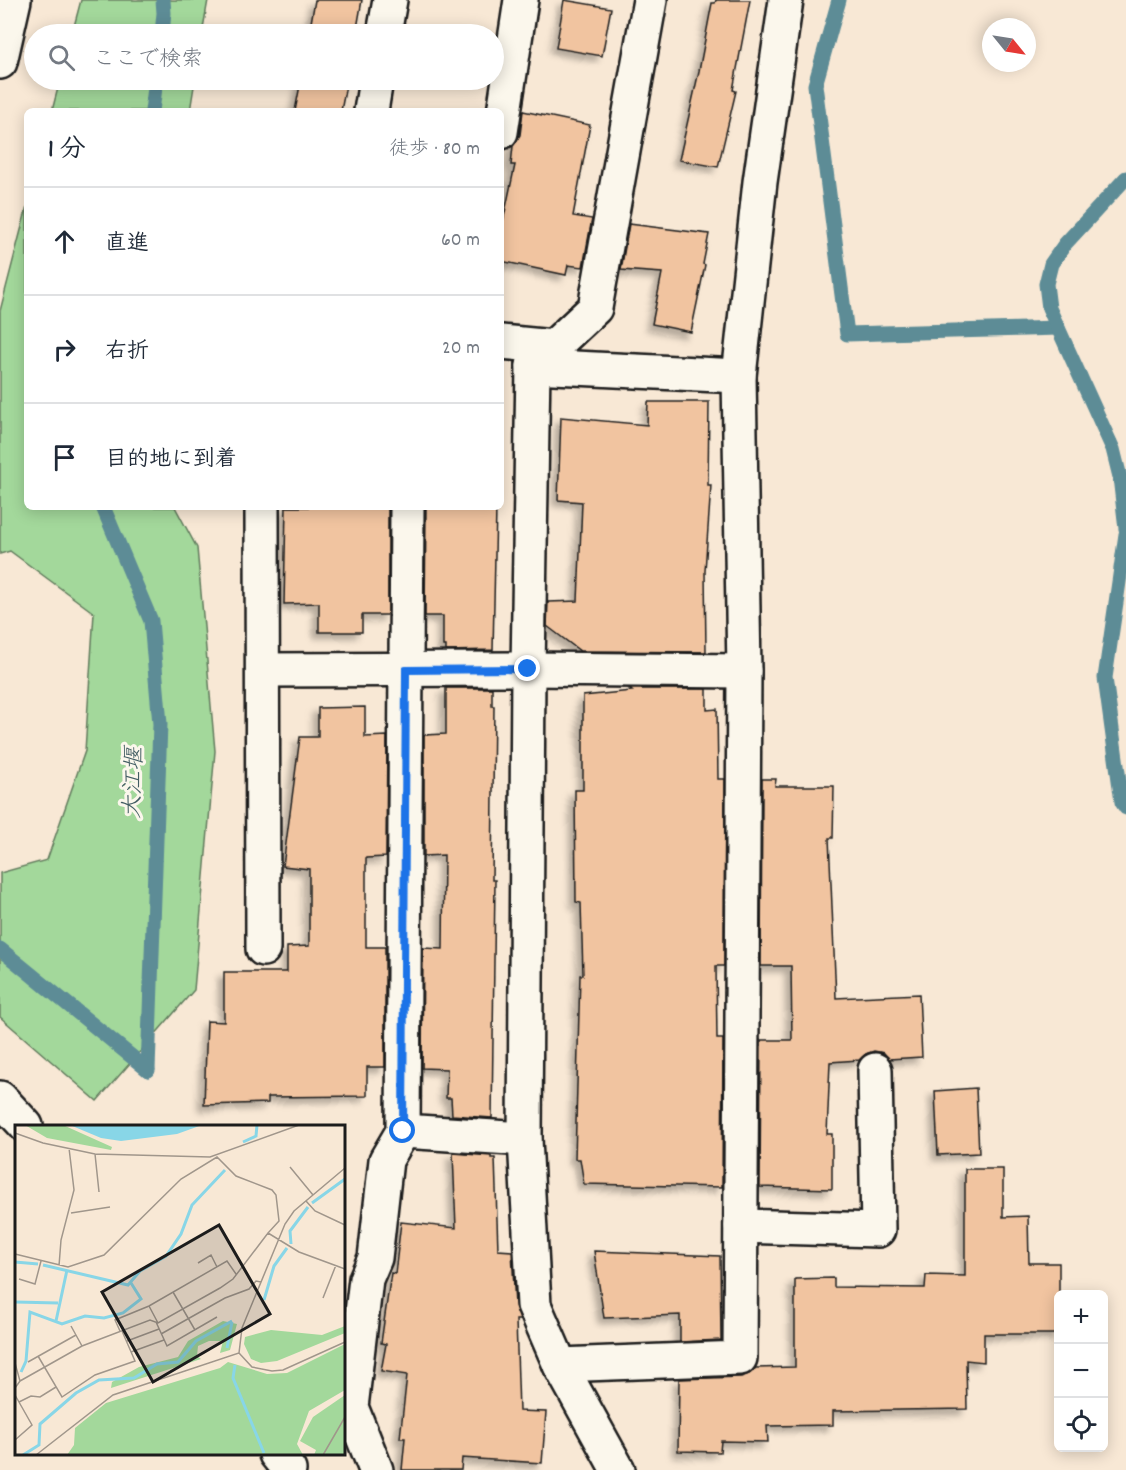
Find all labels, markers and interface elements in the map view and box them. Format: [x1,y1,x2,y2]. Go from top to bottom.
north arrow [982,18,1036,72]
search box [24,24,504,90]
icon: search [45,41,78,74]
text: ここで検索 [93,45,203,76]
text: 1 分 [48,132,86,169]
text: 徒歩 · 80 m [389,136,480,164]
icon: ahead [48,225,81,258]
text: 60 m [441,227,480,255]
text: 直進 [105,229,149,260]
icon: right [48,333,81,366]
text: 20 m [442,335,480,363]
text: 右折 [105,337,149,368]
icon: arrive [48,441,81,474]
text: 目的地に到着 [105,445,237,476]
route end [514,655,540,681]
water label: 大江堰 [117,743,153,820]
route start [389,1117,415,1143]
inset map [15,1125,345,1455]
map controls [1054,1290,1108,1452]
button: + [1054,1290,1108,1344]
button: − [1054,1344,1108,1398]
button: locate [1054,1398,1108,1452]

